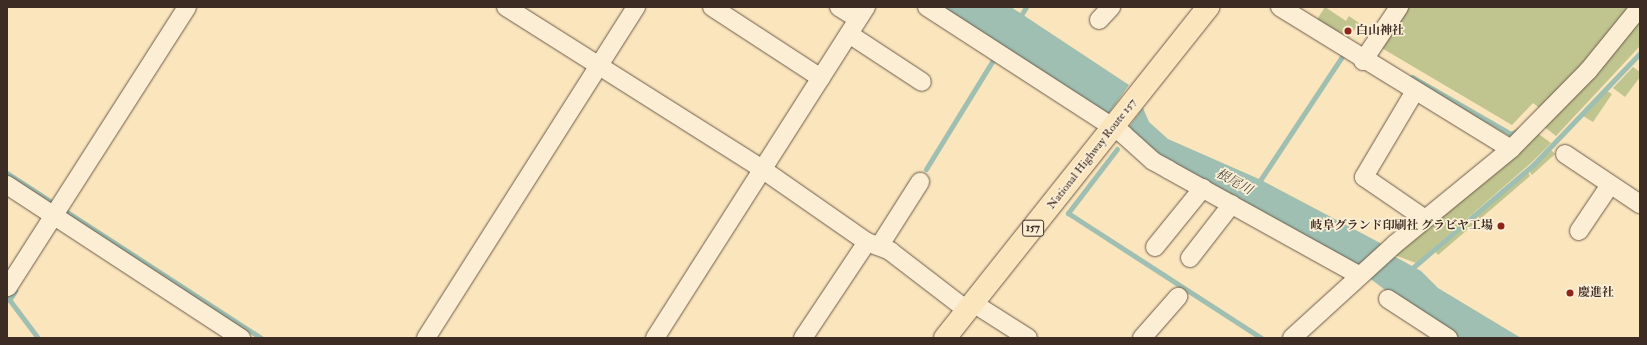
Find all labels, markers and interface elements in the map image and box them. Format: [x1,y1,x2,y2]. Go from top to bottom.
place label: 白山神社 [1356,24,1404,38]
marker: 白山神社 [1343,26,1353,36]
street label: National Highway Route 157 [1044,96,1140,212]
water label: 根尾川 [1213,166,1255,198]
road number: 157 [1022,219,1044,237]
place label: 岐阜グランド印刷社 グラビヤ工場 [1310,219,1493,233]
marker: 岐阜グランド印刷社 グラビヤ工場 [1496,221,1506,231]
place label: 慶進社 [1578,286,1614,300]
marker: 慶進社 [1565,288,1575,298]

